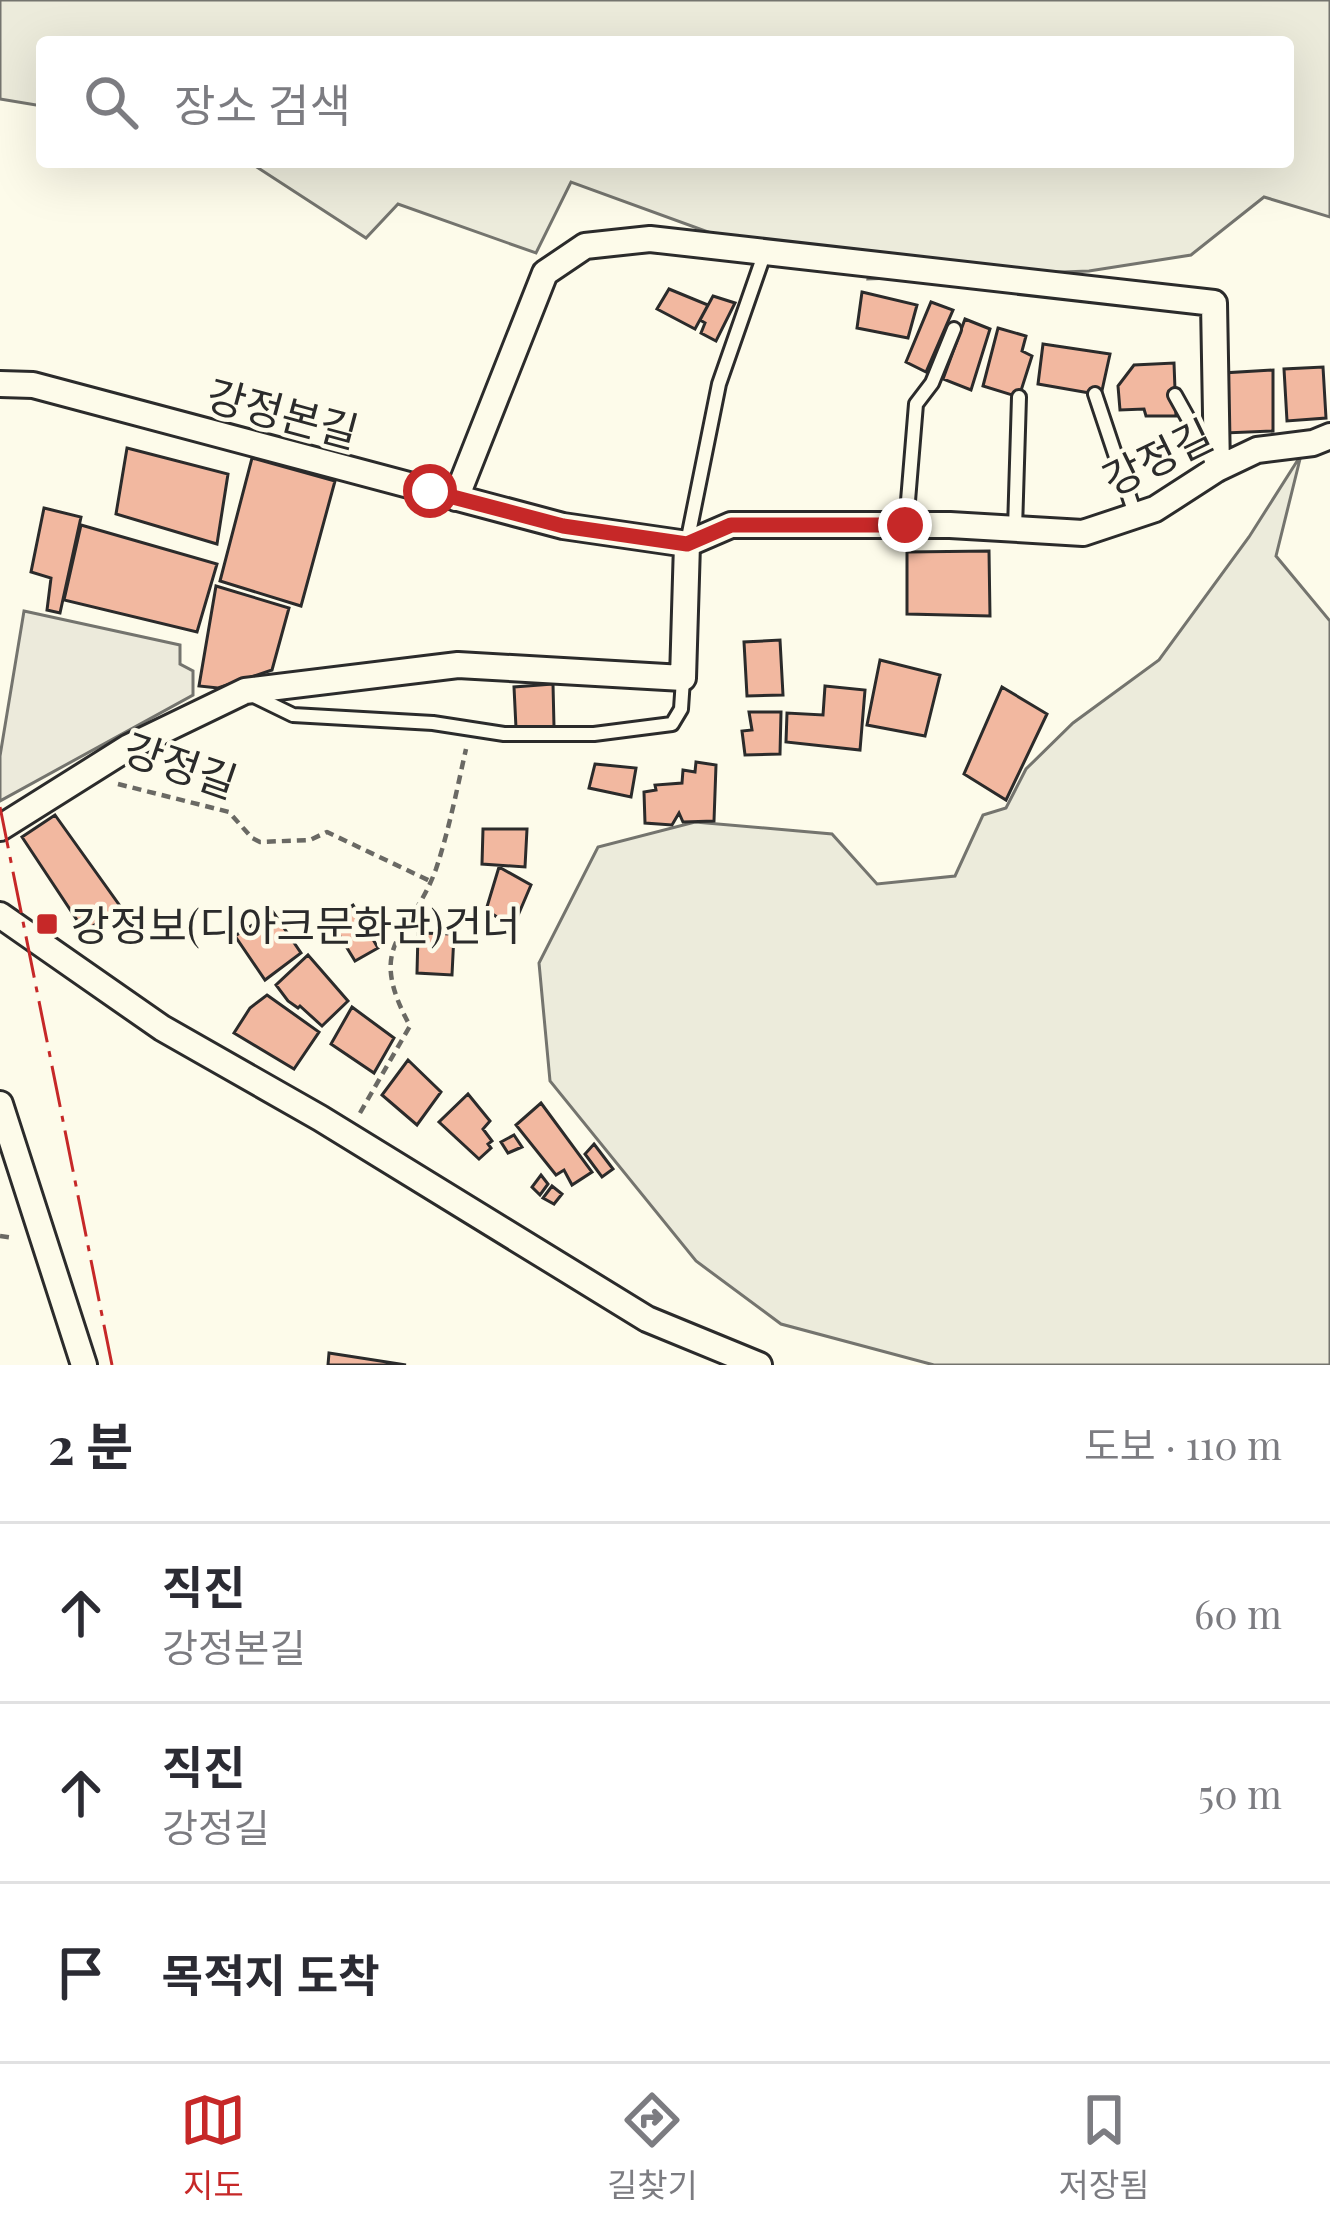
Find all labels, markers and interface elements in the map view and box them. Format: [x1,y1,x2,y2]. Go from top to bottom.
search box [36,36,1294,168]
icon: search [78,69,144,135]
text: 장소 검색 [174,73,351,133]
street label: 강정본길 [201,365,365,459]
street label: 강정길 [1093,405,1221,507]
route start [403,464,457,518]
route end [878,498,932,552]
street label: 강정길 [117,719,245,809]
place label: 강정보(디아크문화관)건너 [71,896,521,952]
marker: 강정보(디아크문화관)건너 [34,911,60,937]
text: 2 분 [48,1410,133,1478]
text: 도보 · 110 m [1084,1418,1282,1470]
text: 직진 [162,1555,245,1615]
icon: ahead [48,1580,114,1646]
text: 60 m [1194,1587,1282,1639]
text: 강정본길 [162,1620,306,1672]
text: 직진 [162,1735,245,1795]
icon: ahead [48,1760,114,1826]
text: 50 m [1198,1767,1282,1819]
text: 강정길 [162,1800,270,1852]
icon: arrive [48,1940,114,2006]
text: 목적지 도착 [162,1943,380,2003]
tab: 지도 [180,2087,246,2207]
tab: 길찾기 [607,2087,698,2207]
tab: 저장됨 [1059,2087,1150,2207]

